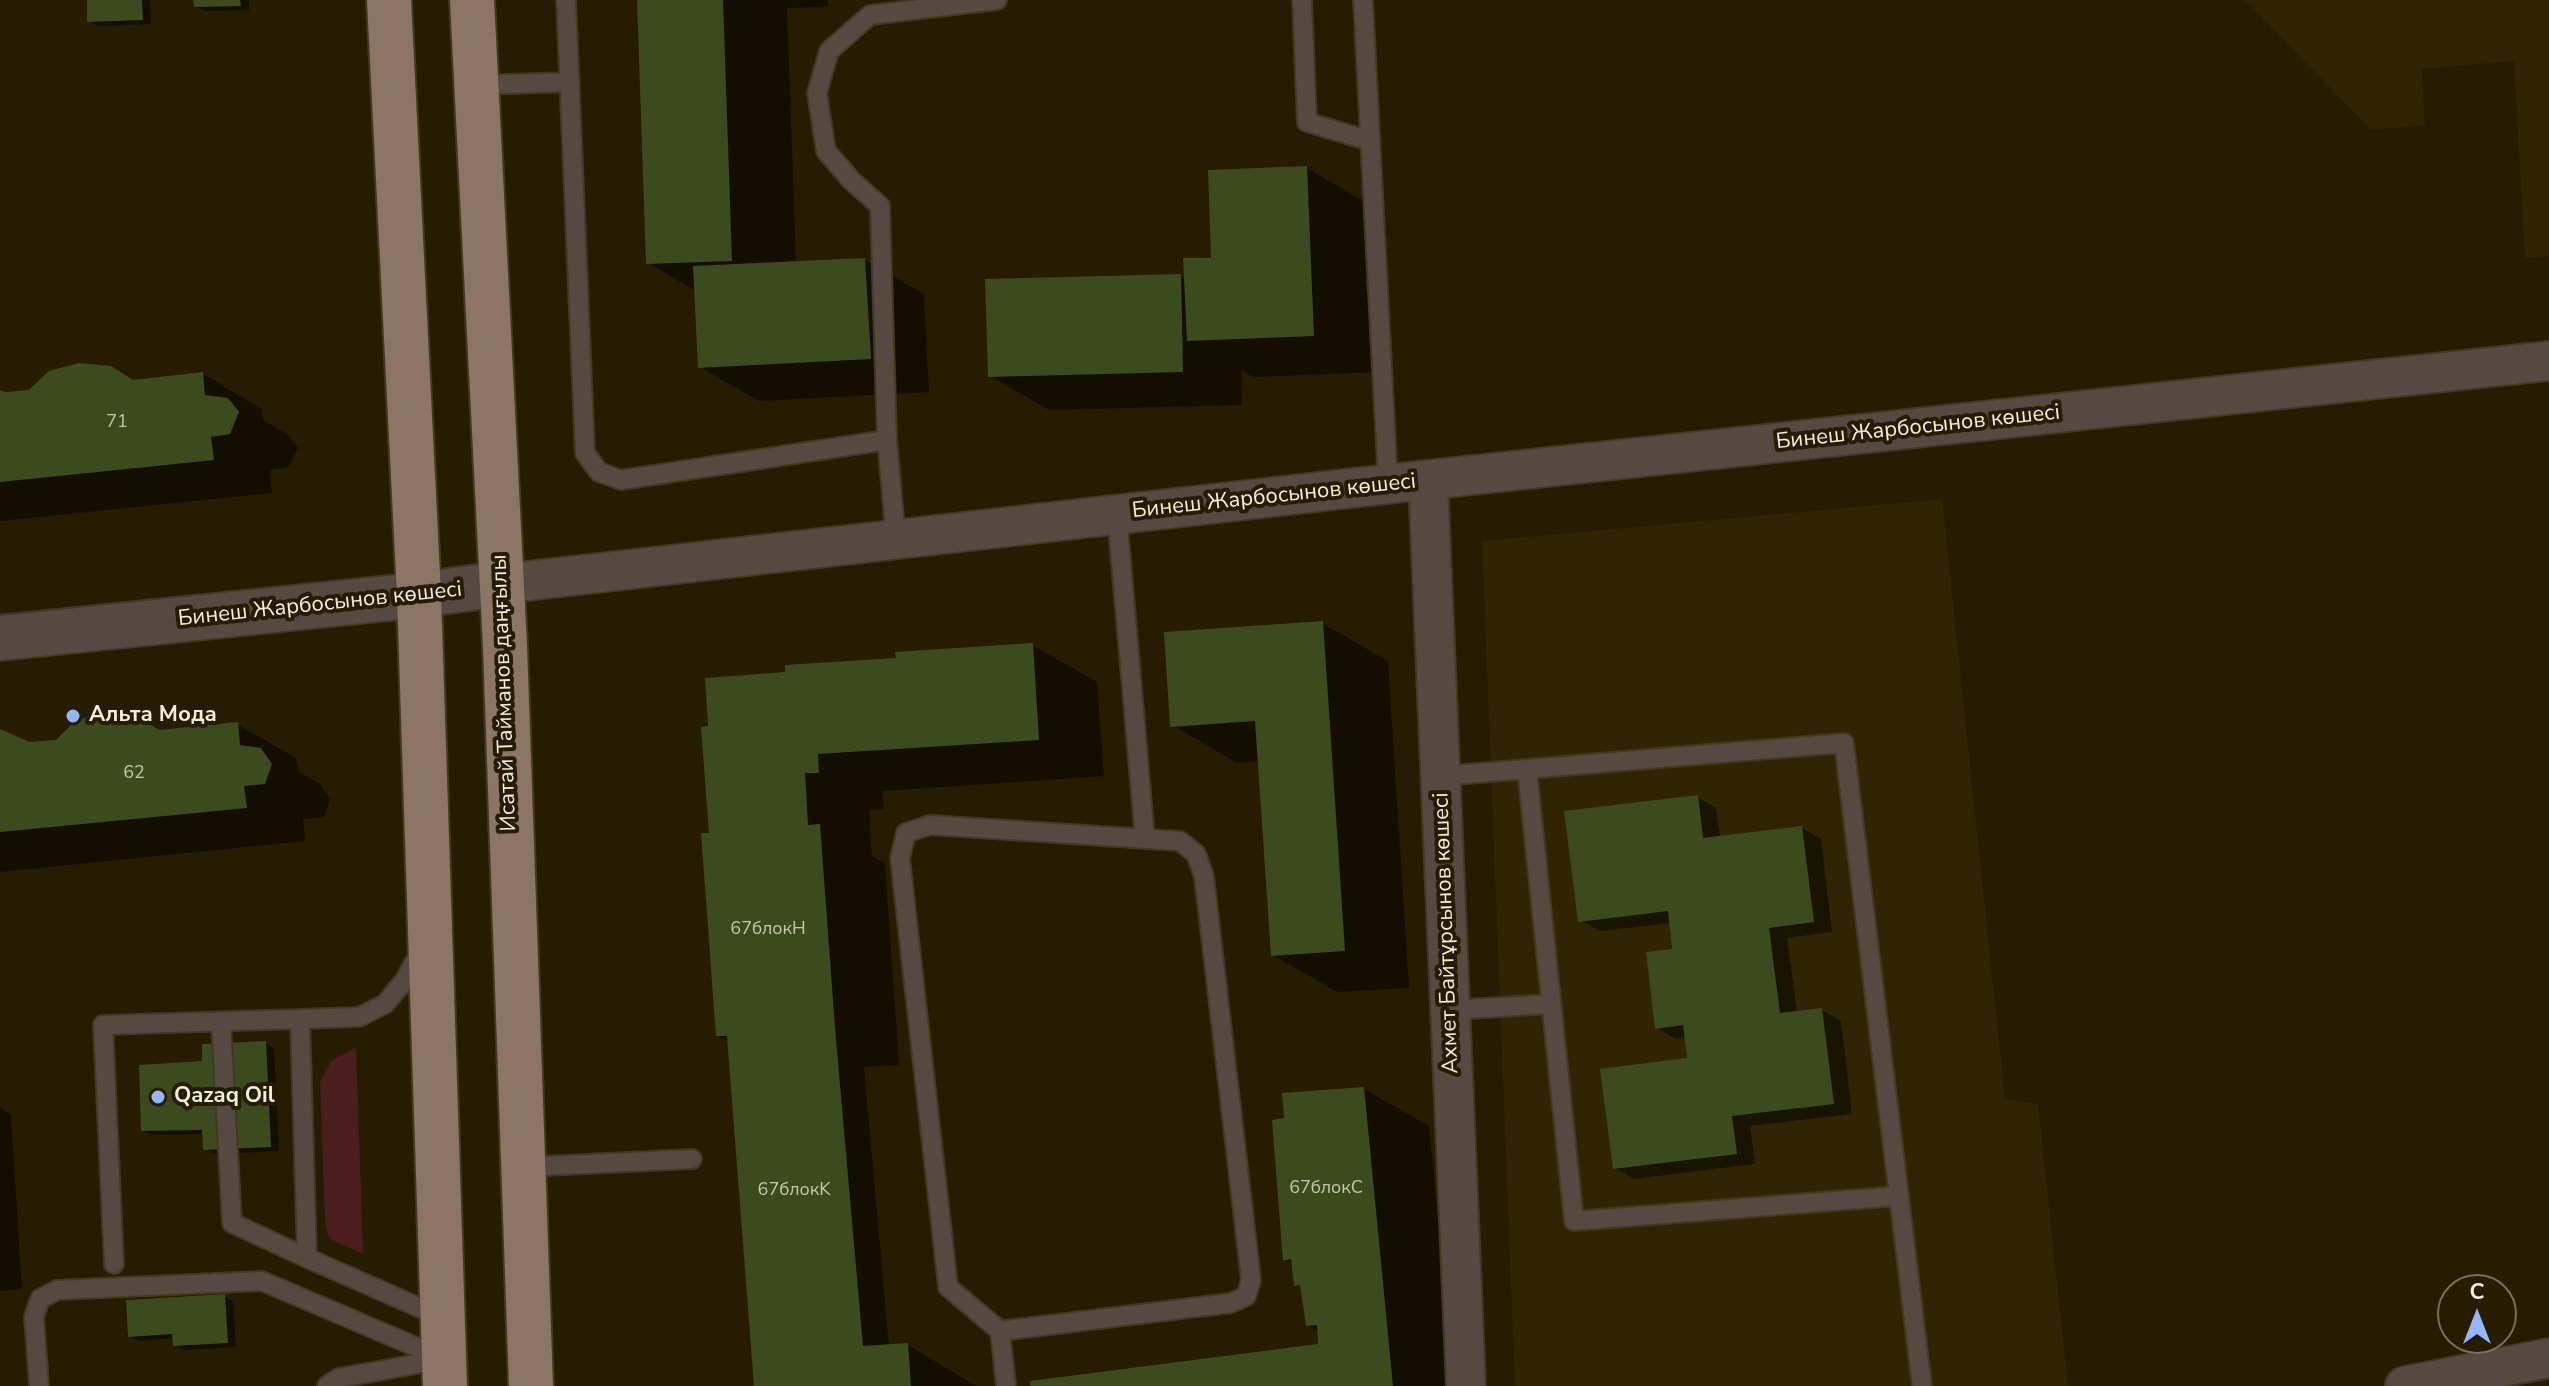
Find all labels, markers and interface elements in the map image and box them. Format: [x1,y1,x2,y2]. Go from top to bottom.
street label: Бинеш Жарбосынов көшесі [1775,400,2061,456]
house number: 71 [106,412,128,434]
street label: Бинеш Жарбосынов көшесі [1131,469,1417,525]
street label: Исатай Тайманов даңғылы [487,554,523,832]
street label: Бинеш Жарбосынов көшесі [177,577,463,633]
place label: Альта Мода [89,703,217,729]
marker: Альта Мода [64,707,82,725]
house number: 62 [123,763,145,785]
street label: Ахмет Байтұрсынов көшесі [1429,792,1465,1074]
house number: 67блокН [730,919,806,941]
place label: Qazaq Oil [174,1084,275,1110]
marker: Qazaq Oil [149,1088,167,1106]
house number: 67блокC [1289,1178,1363,1200]
house number: 67блокK [758,1180,830,1202]
north arrow [2437,1274,2517,1354]
text: С [2470,1277,2484,1307]

